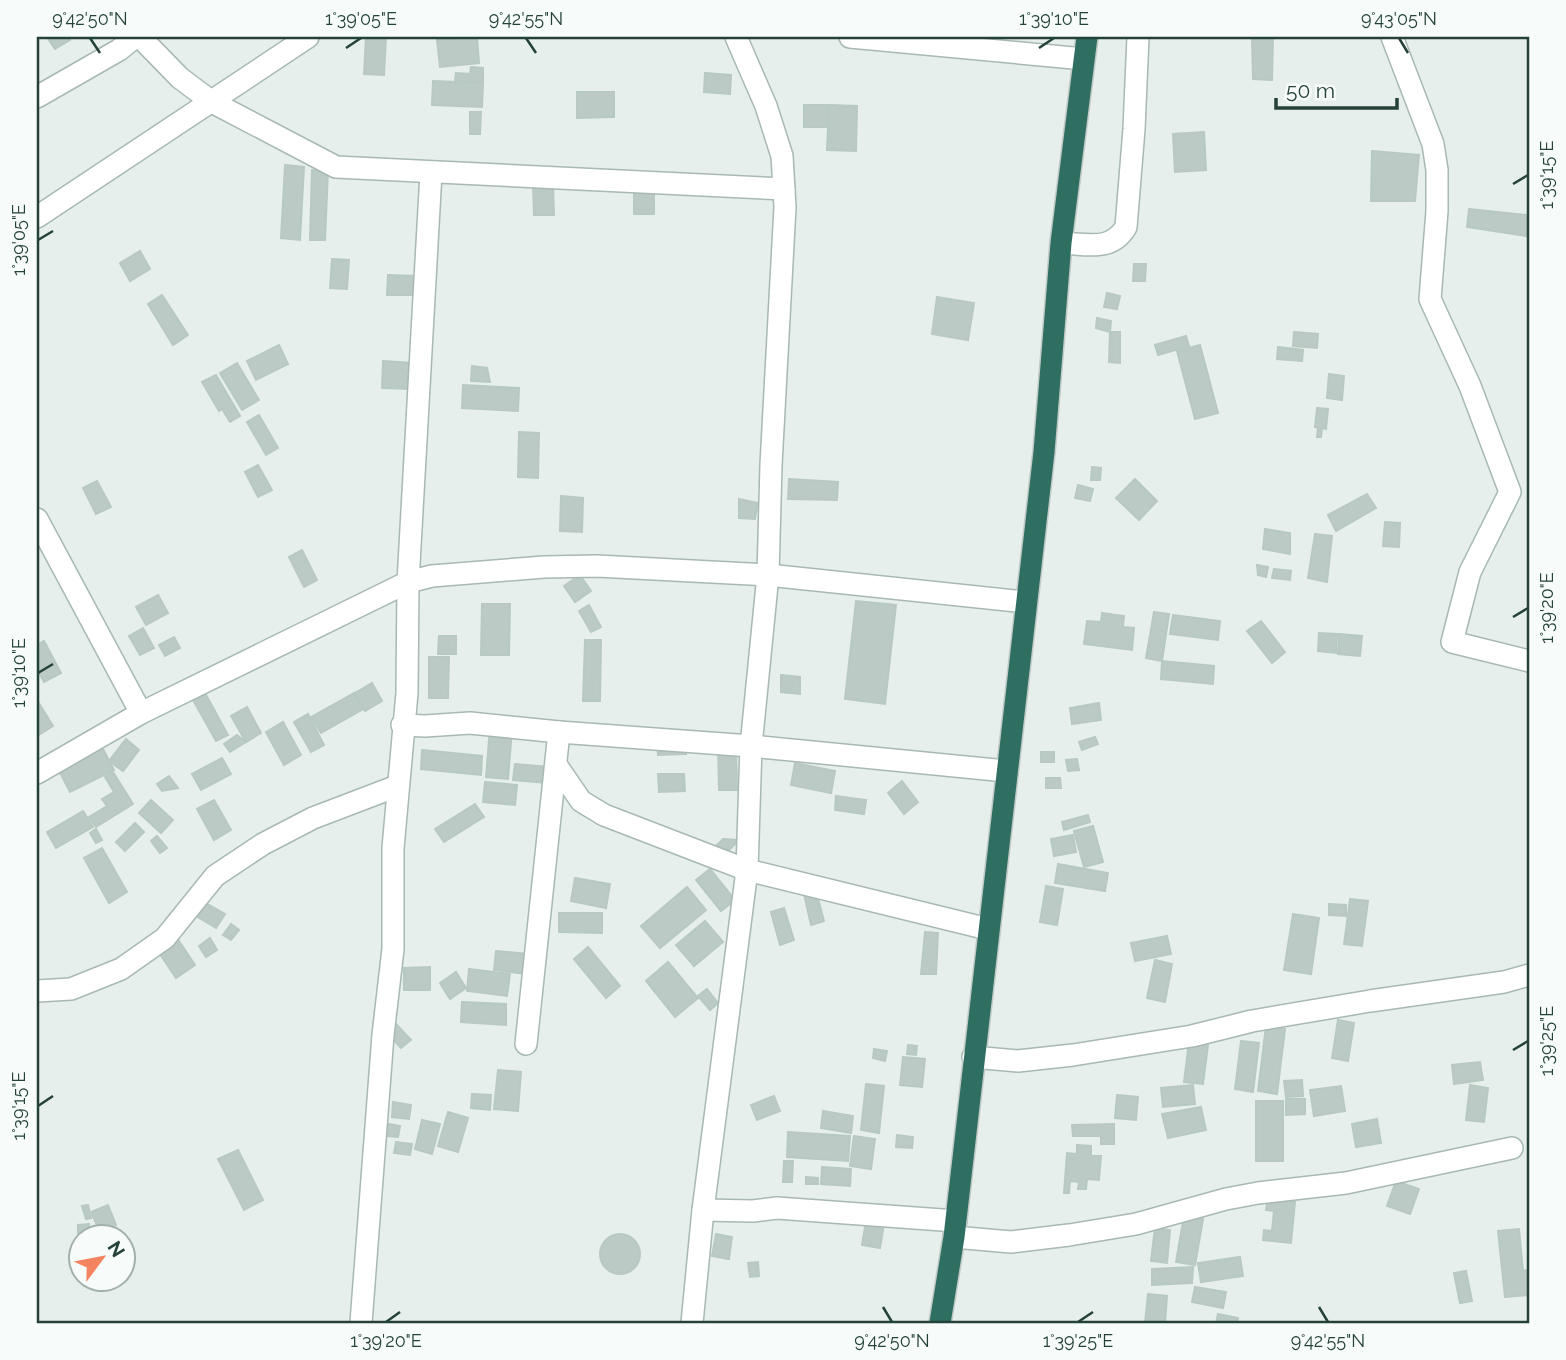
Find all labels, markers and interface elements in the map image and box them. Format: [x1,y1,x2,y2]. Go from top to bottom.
text: 9°42'50"N [52,8,128,29]
text: 1°39'05"E [325,8,397,29]
text: 9°42'55"N [489,8,563,29]
text: 1°39'10"E [1019,8,1089,29]
text: 9°43'05"N [1361,8,1437,29]
scale bar [1276,66,1396,110]
text: 50 m [1286,78,1335,103]
text: 1°39'15"E [1536,141,1557,209]
text: 1°39'05"E [8,204,29,276]
text: 1°39'20"E [1536,572,1557,644]
text: 1°39'10"E [8,638,29,708]
text: 1°39'25"E [1536,1006,1557,1076]
text: 1°39'15"E [8,1072,29,1140]
north arrow [66,1224,136,1294]
text: N [103,1237,130,1261]
text: 1°39'20"E [350,1330,422,1351]
text: 9°42'50"N [854,1330,930,1351]
text: 1°39'25"E [1043,1330,1113,1351]
text: 9°42'55"N [1291,1330,1365,1351]

